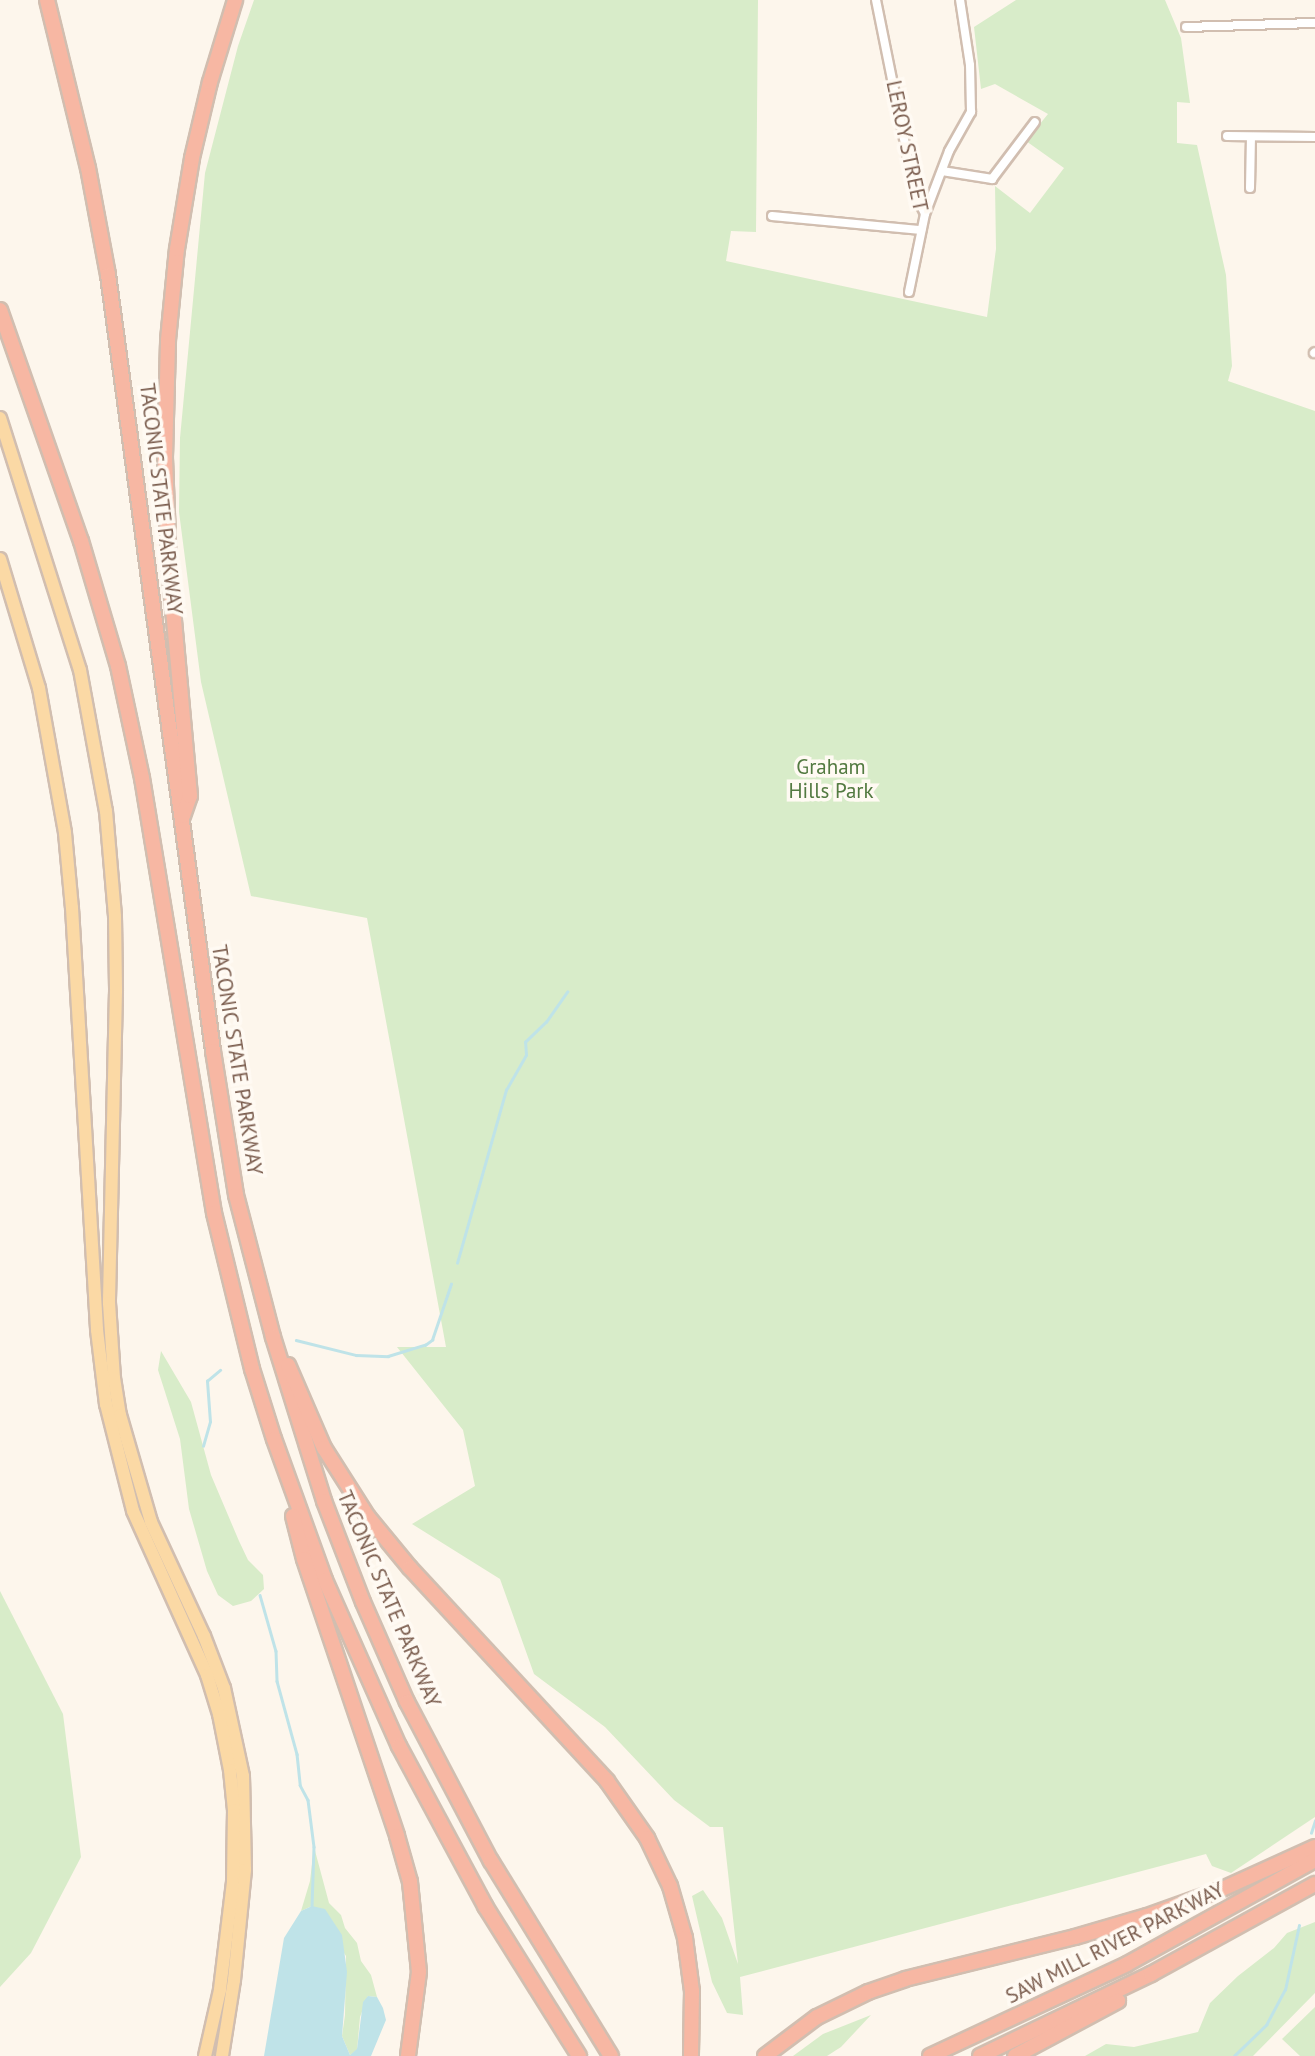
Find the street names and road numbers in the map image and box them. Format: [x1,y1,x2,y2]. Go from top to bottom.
street label: LEROY STREET [881,78,933,214]
street label: TACONIC STATE PARKWAY [134,381,188,617]
street label: TACONIC STATE PARKWAY [206,943,268,1177]
street label: TACONIC STATE PARKWAY [332,1486,446,1712]
street label: SAW MILL RIVER PARKWAY [1001,1877,1229,2009]

